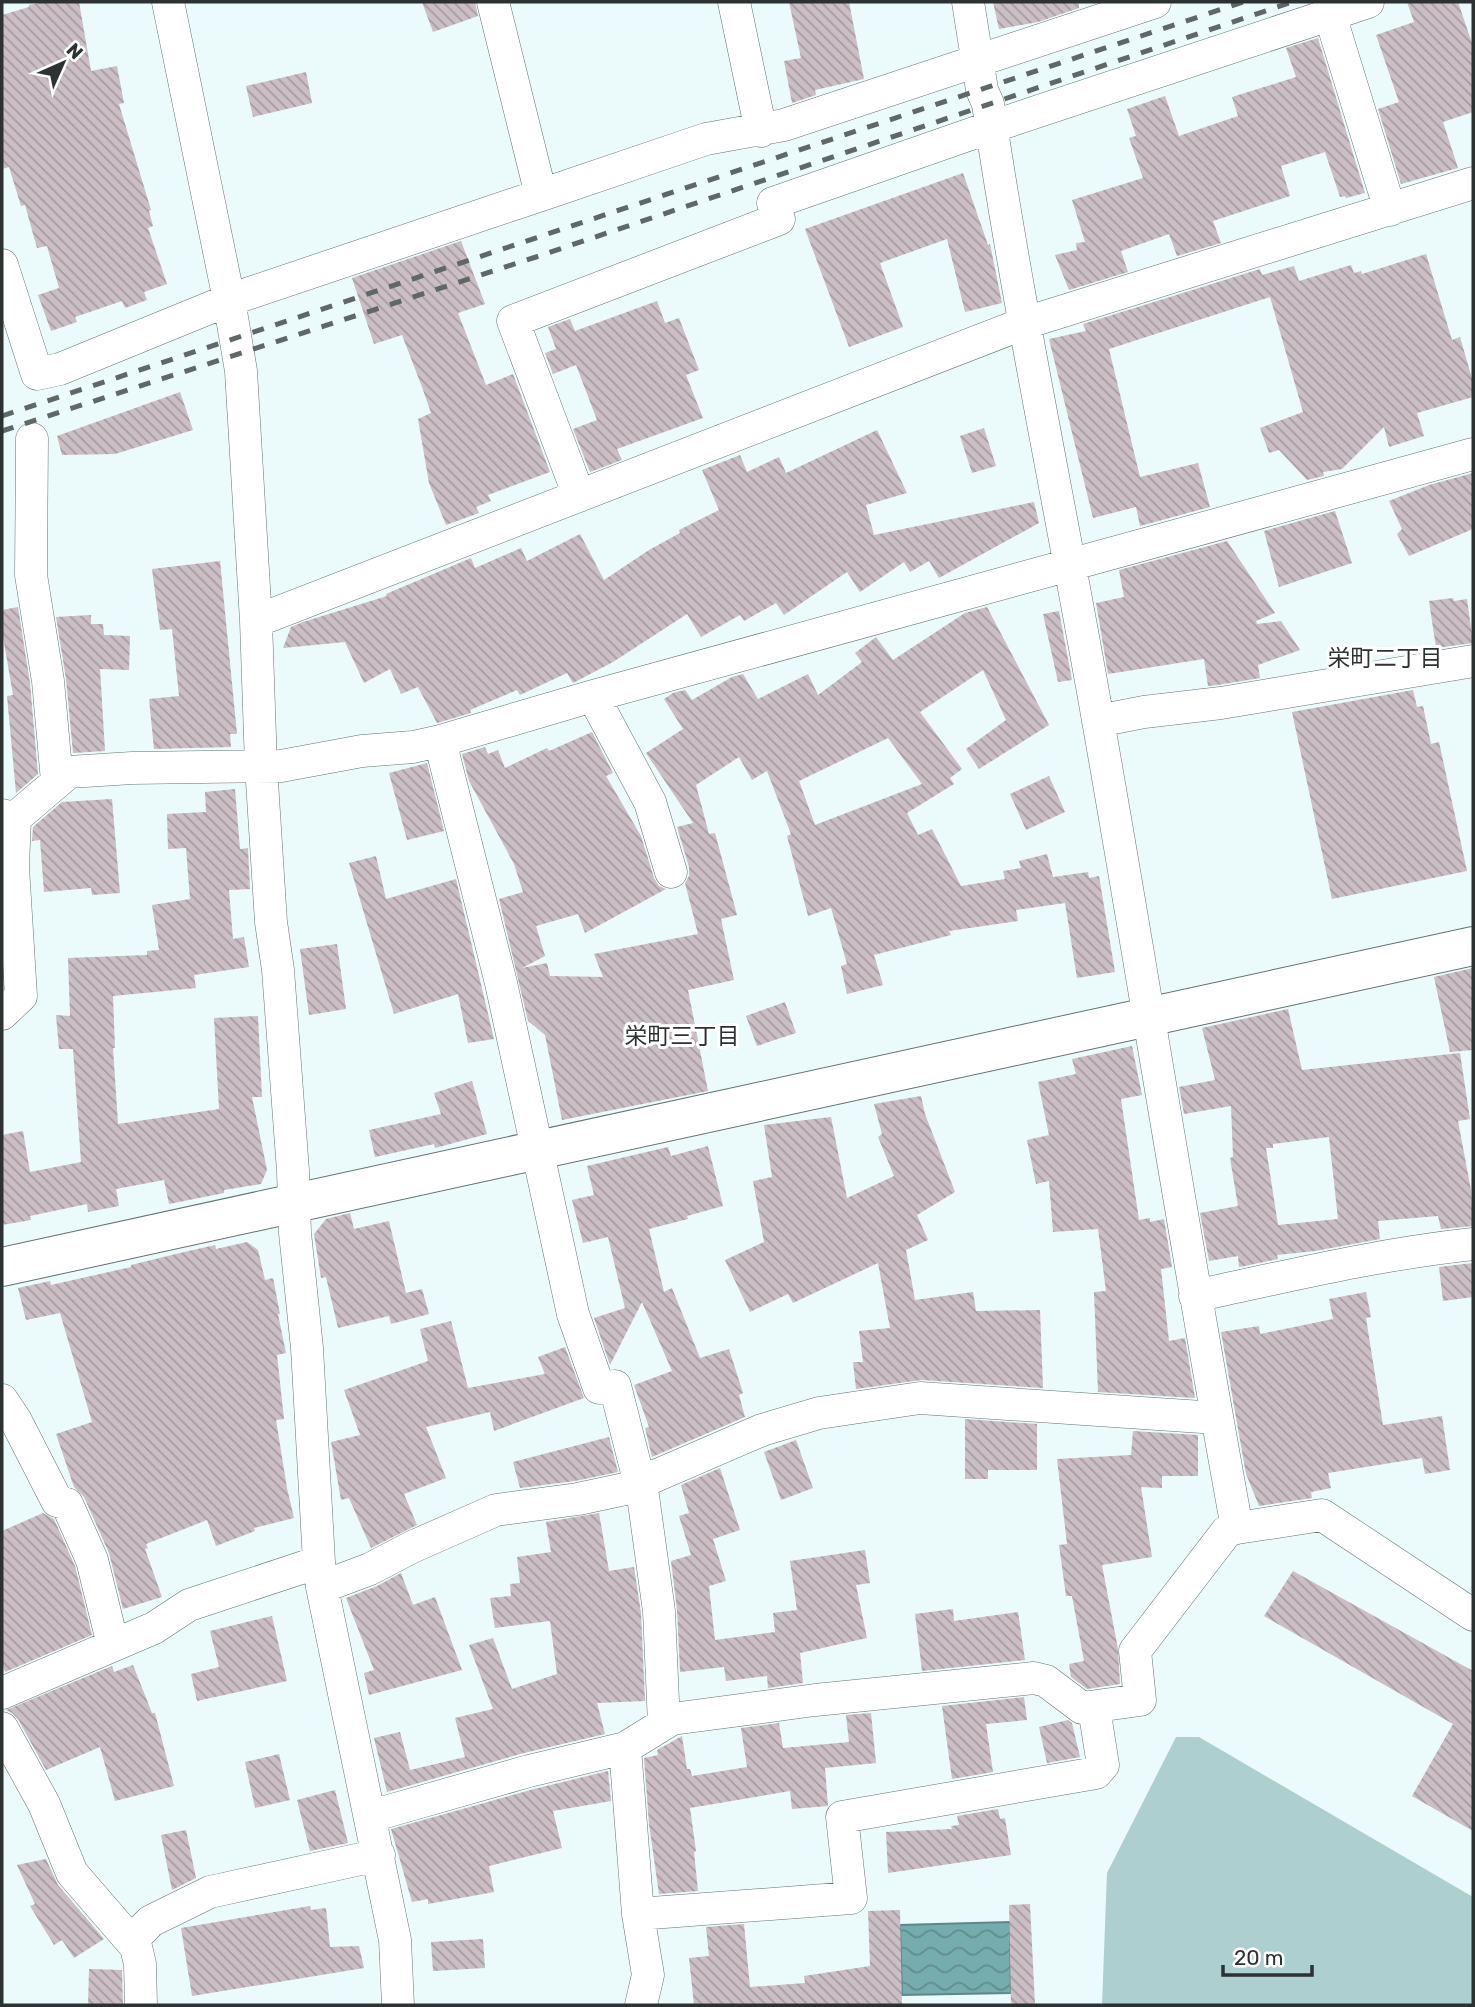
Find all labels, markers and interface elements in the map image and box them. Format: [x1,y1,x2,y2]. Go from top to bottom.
north arrow [28,28,98,98]
text: N [62,38,88,64]
district label: 栄町二丁目 [1328,644,1443,672]
district label: 栄町三丁目 [625,1022,740,1050]
scale bar [1223,1934,1312,1978]
text: 20 m [1234,1945,1283,1970]

